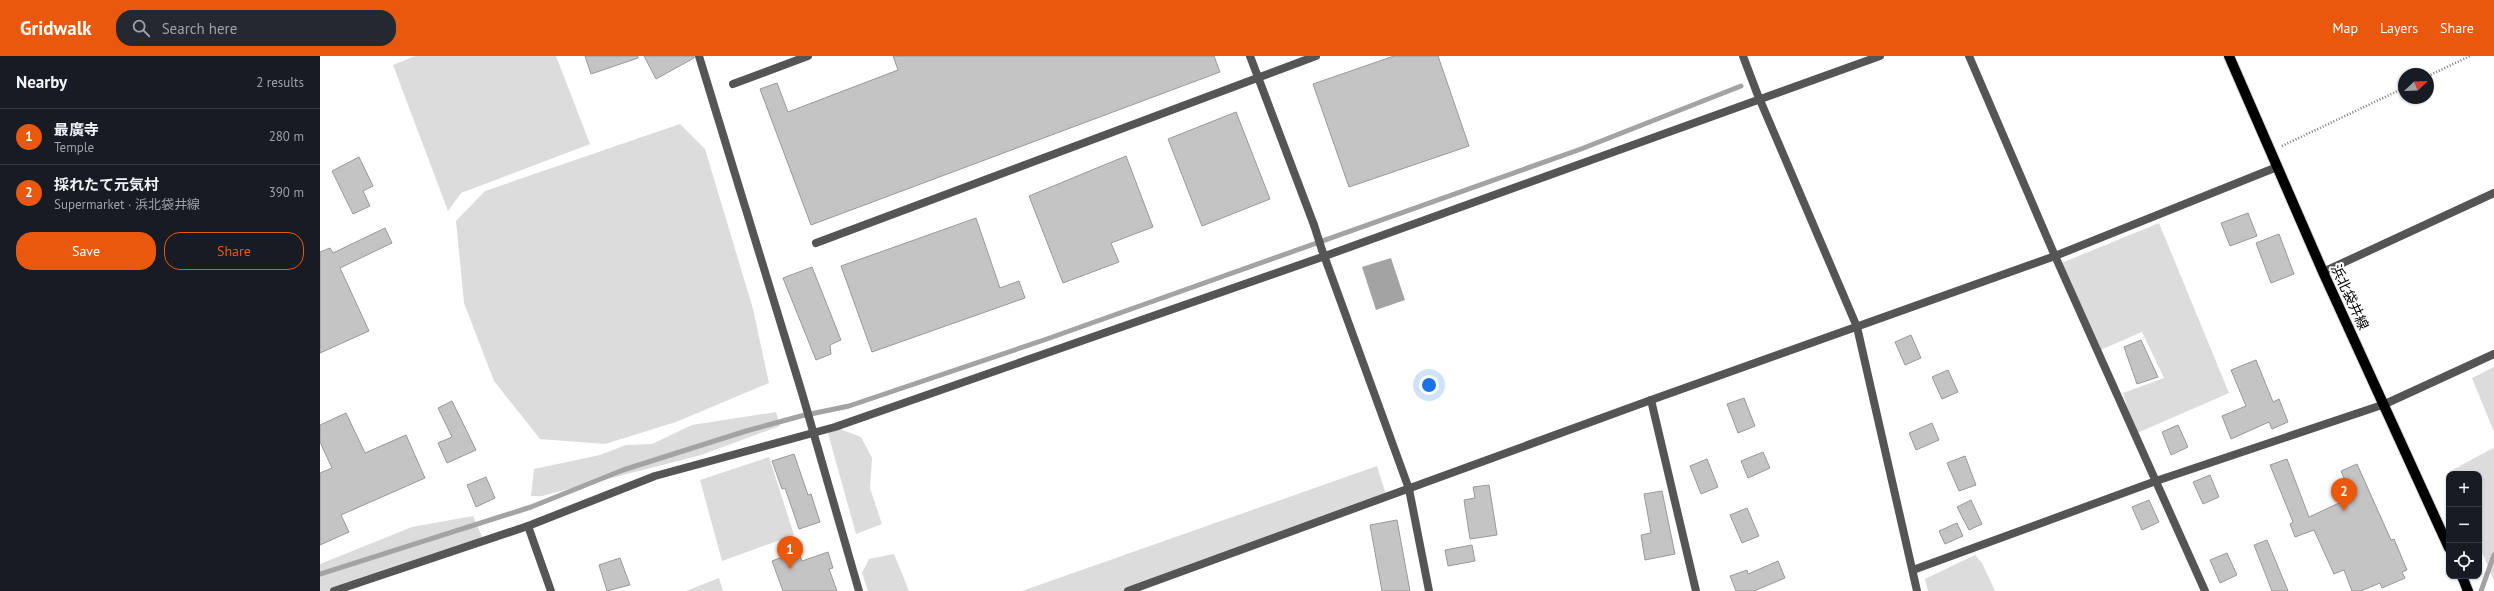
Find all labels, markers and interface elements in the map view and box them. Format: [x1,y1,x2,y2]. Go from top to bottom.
search box [116,10,396,46]
text: Gridwalk [20,16,92,40]
icon: search [130,17,152,39]
text: Search here [162,19,237,38]
text: Map [2332,19,2358,37]
text: Layers [2380,19,2418,37]
text: Share [2440,19,2474,37]
north arrow [2398,68,2434,104]
text: Nearby [16,71,67,93]
text: 2 results [256,74,304,91]
text: 最廣寺 [54,120,99,139]
text: 1 [25,128,33,145]
text: 280 m [269,128,304,145]
text: Temple [54,139,94,156]
text: 採れたて元気村 [54,175,159,194]
text: 2 [25,184,33,201]
text: 390 m [269,184,304,201]
text: Supermarket · 浜北袋井線 [54,196,200,213]
button: Save [16,232,156,270]
button: Share [164,232,304,270]
street label: 浜北袋井線 [2327,261,2373,333]
your location [1419,375,1439,395]
map controls [2446,471,2482,579]
button: + [2446,471,2482,507]
pin: 2 [2331,478,2357,511]
button: − [2446,507,2482,543]
pin: 1 [777,536,803,569]
button: locate [2446,543,2482,579]

